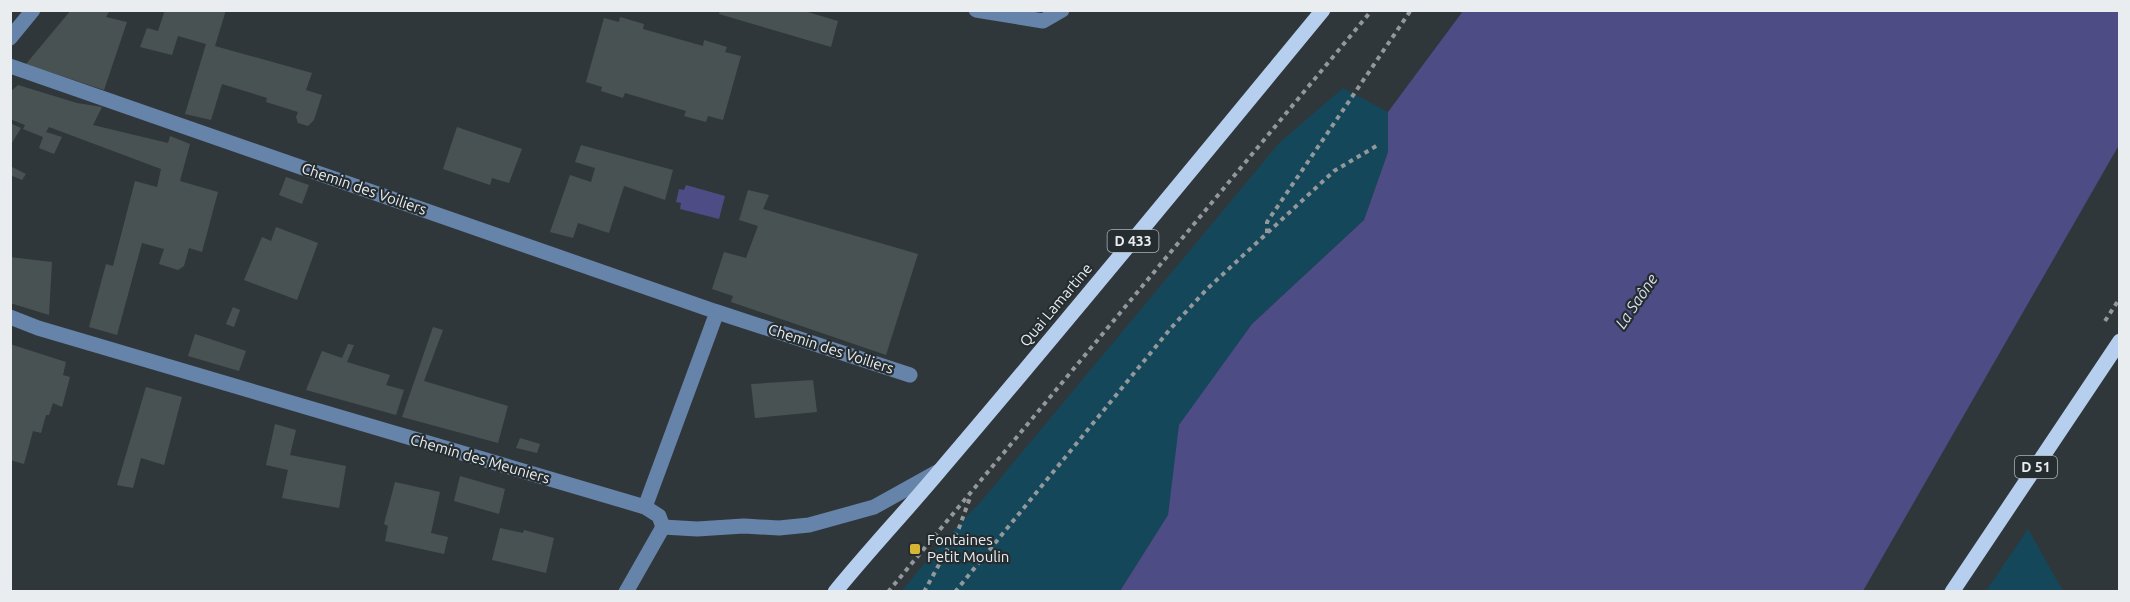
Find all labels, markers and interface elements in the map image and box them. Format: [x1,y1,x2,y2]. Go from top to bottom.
street label: Chemin des Voiliers [299,159,429,218]
road number: D 433 [1108,230,1158,252]
street label: Quai Lamartine [1016,260,1095,350]
water label: La Saône [1611,270,1661,332]
street label: Chemin des Voiliers [766,320,896,377]
street label: Chemin des Meuniers [408,430,552,487]
road number: D 51 [2015,456,2057,478]
place label: Fontaines Petit Moulin [927,531,1009,565]
marker: Fontaines Petit Moulin [908,542,922,556]

